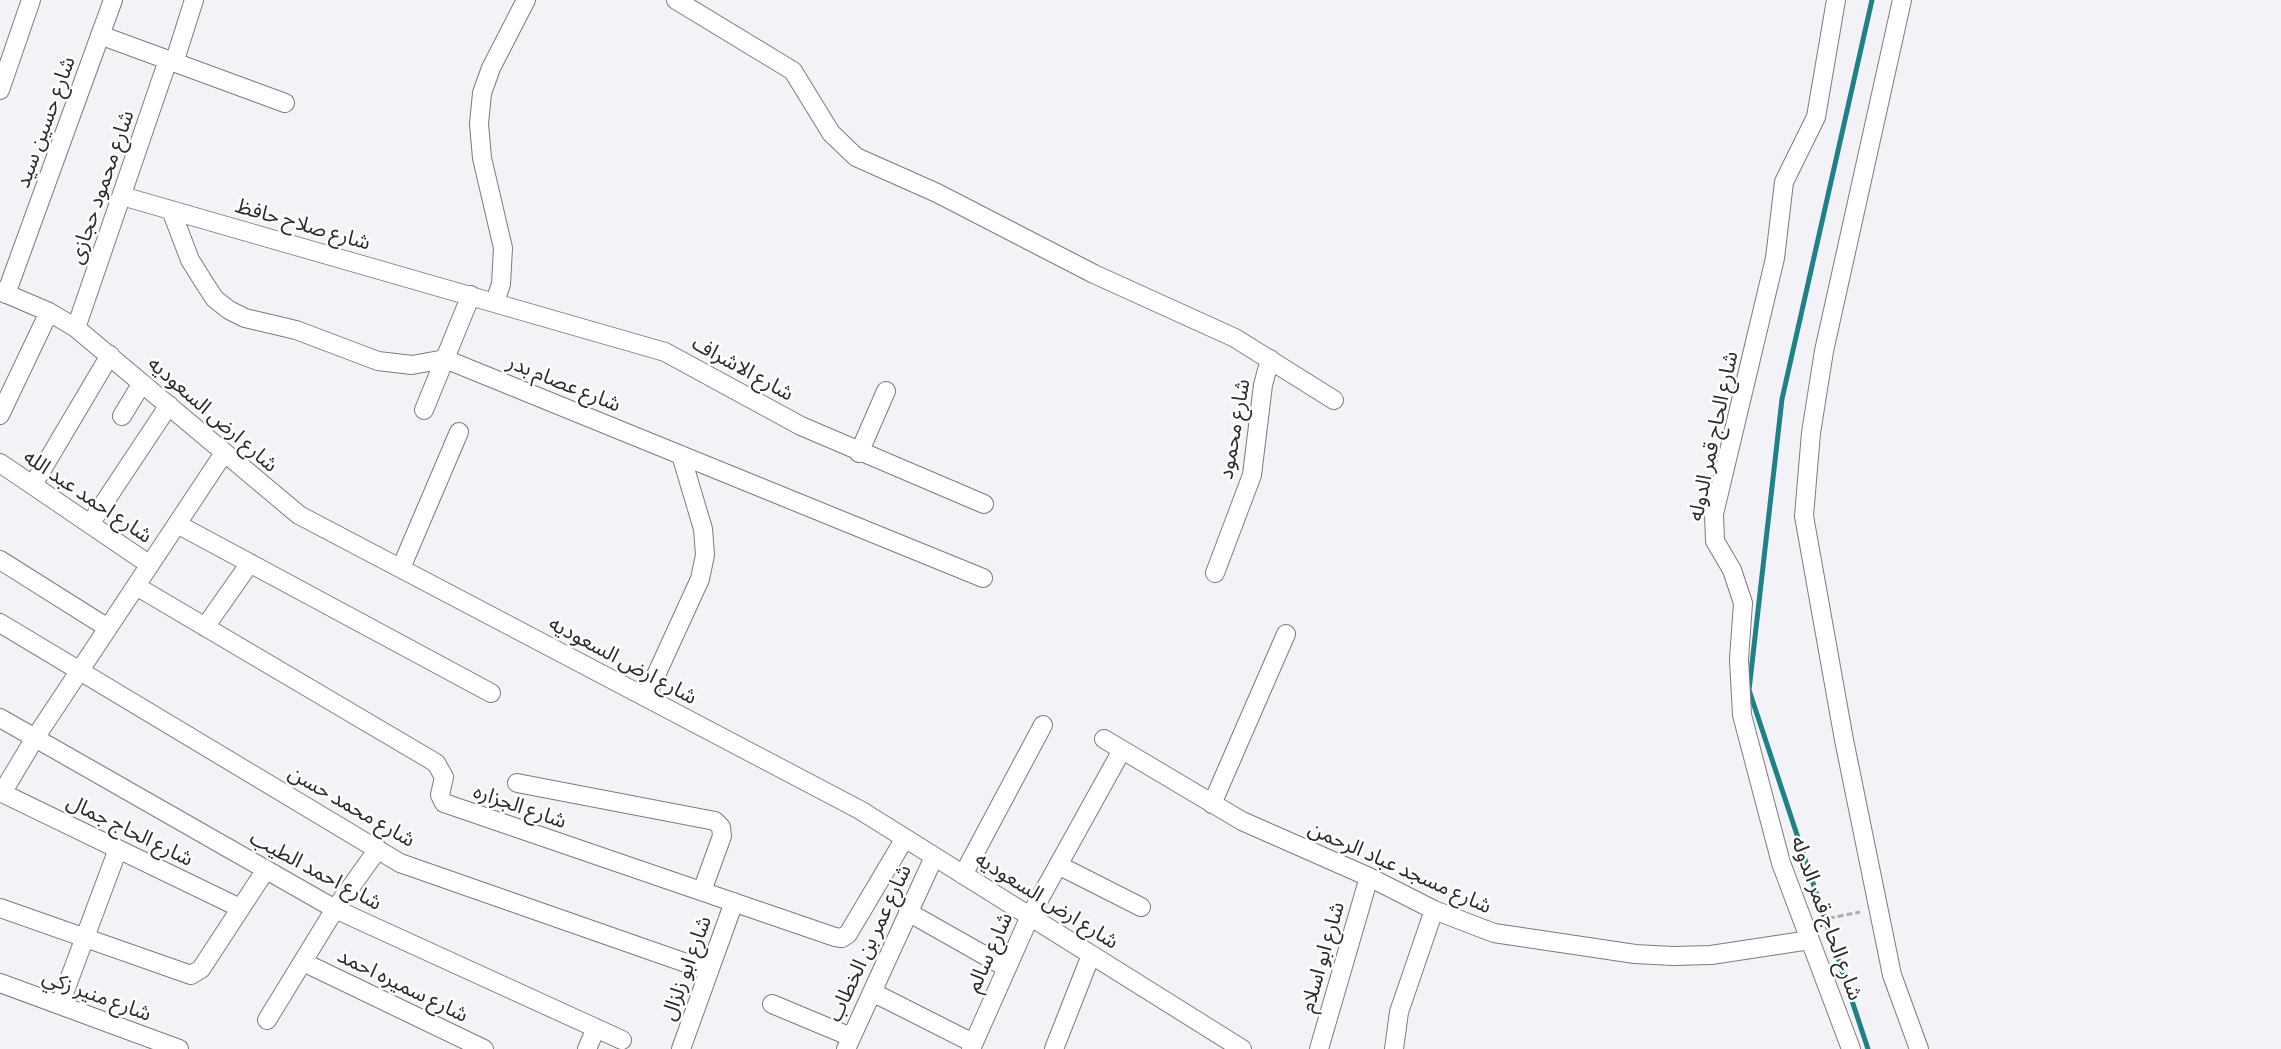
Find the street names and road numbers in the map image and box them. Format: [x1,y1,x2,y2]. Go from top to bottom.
street label: شارع حسين سيد [10,53,80,191]
street label: شارع محمود حجازى [63,107,139,267]
street label: شارع صلاح حافظ [233,193,373,255]
street label: شارع الاشراف [688,330,798,406]
street label: شارع عصام بدر [504,349,624,417]
street label: شارع الحاج قمر الدوله [1683,349,1743,523]
street label: شارع ارض السعوديه [143,351,283,477]
street label: شارع محمود [1213,377,1255,481]
street label: شارع احمد عبد الله [19,444,157,548]
street label: شارع ارض السعوديه [545,610,701,710]
street label: شارع محمد حسن [284,760,420,852]
street label: شارع الجزاره [470,778,570,834]
street label: شارع الحاج جمال [63,789,197,871]
street label: شارع مسجد عباد الرحمن [1304,815,1496,919]
street label: شارع احمد الطيب [246,825,386,915]
street label: شارع الحاج قمر الدوله [1786,832,1868,1004]
street label: شارع ارض السعوديه [971,846,1123,954]
street label: شارع عمر بن الخطاب [822,860,916,1026]
street label: شارع ابو اسلام [1294,899,1350,1015]
street label: شارع سالم [960,908,1018,996]
street label: شارع ابو زلزال [655,912,717,1024]
street label: شارع سميره احمد [334,943,472,1027]
street label: شارع منير زكي [39,964,155,1026]

